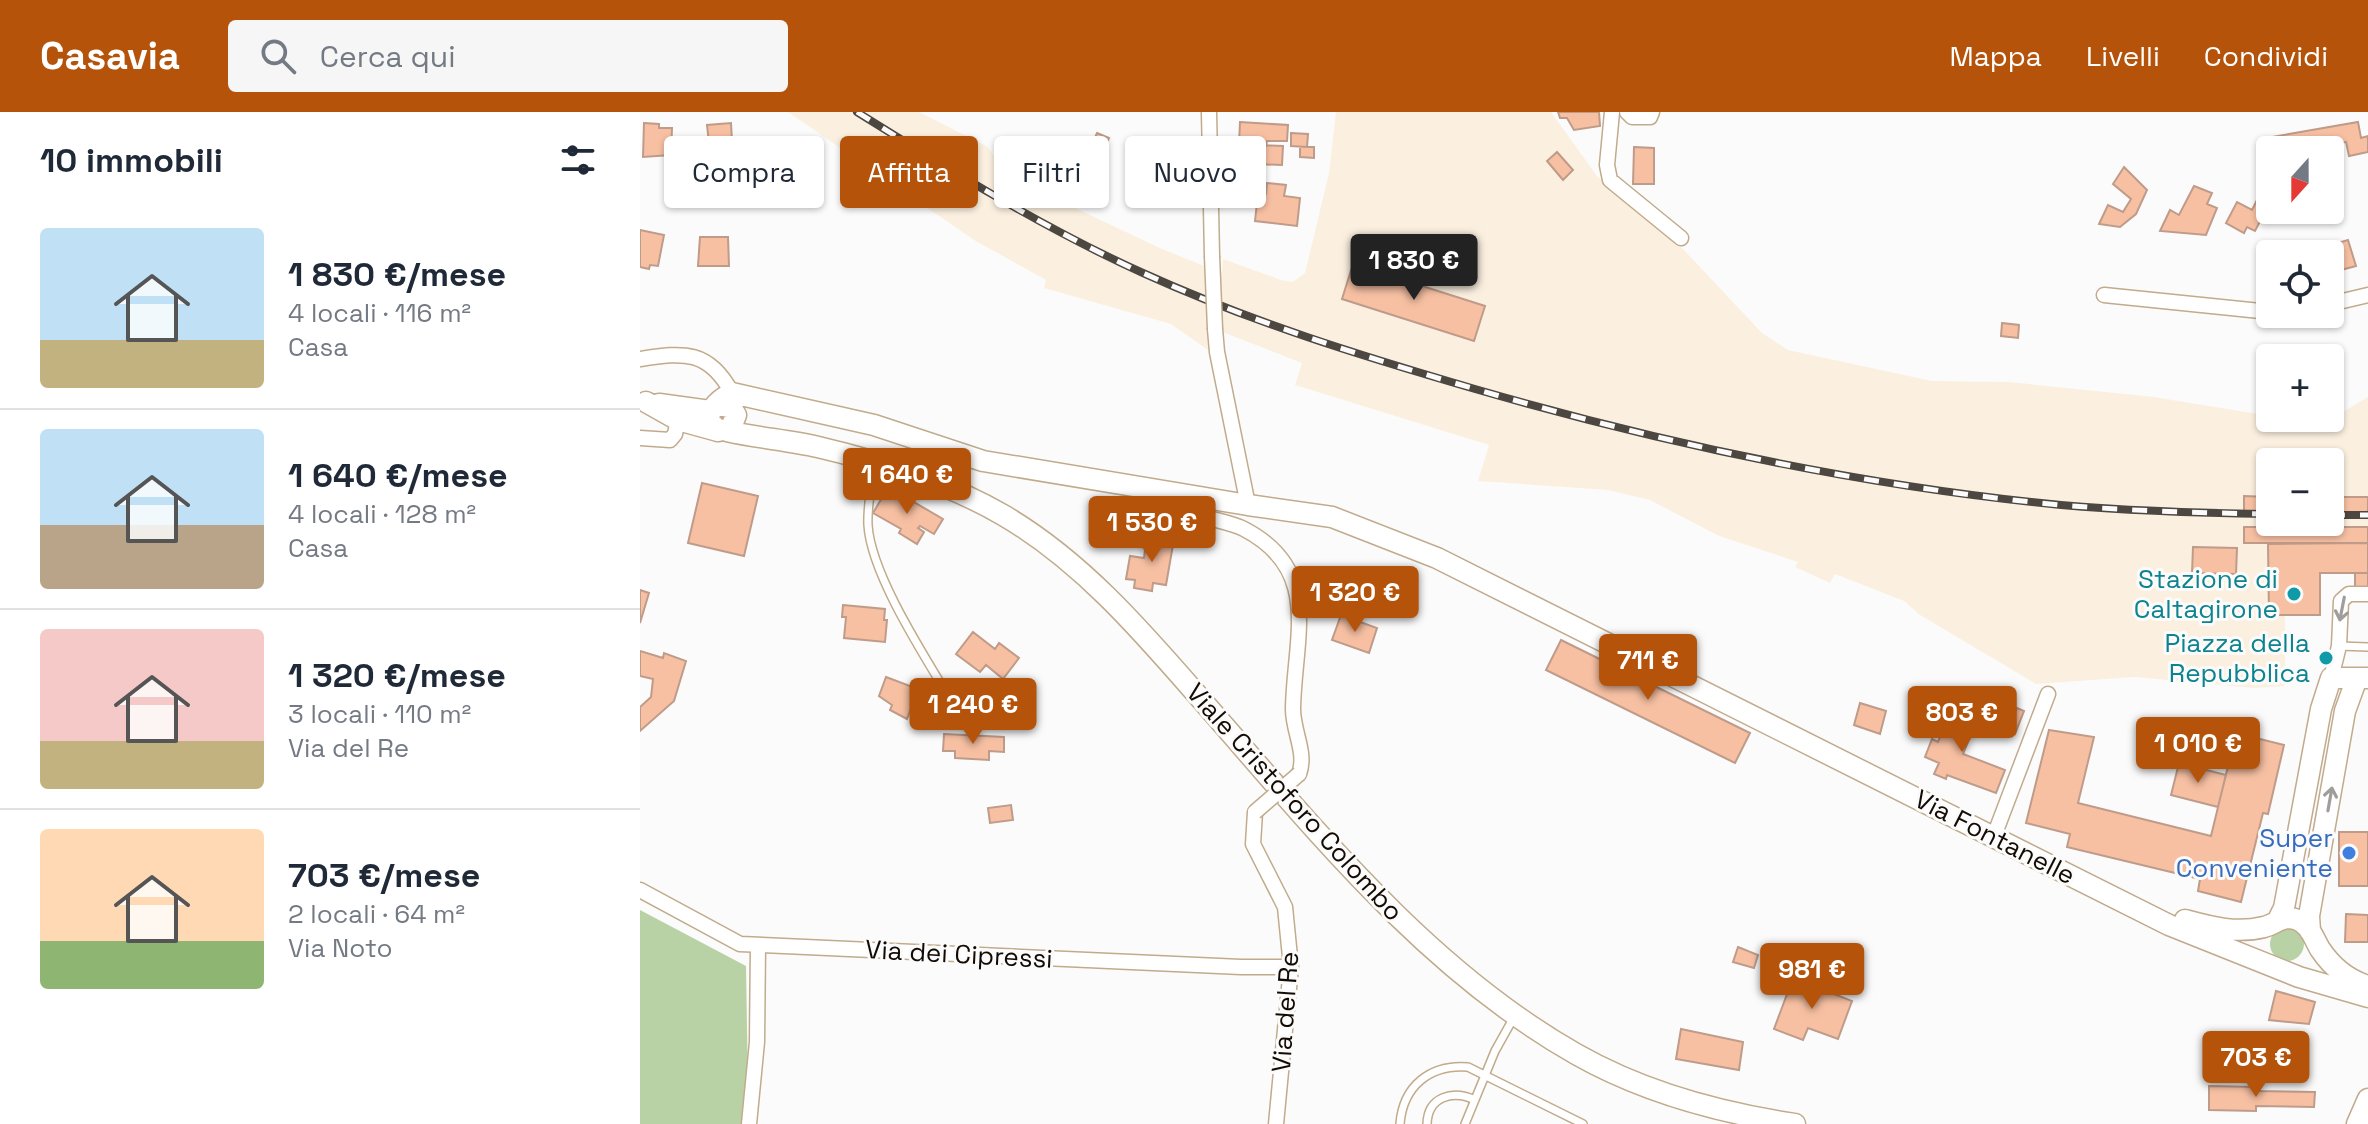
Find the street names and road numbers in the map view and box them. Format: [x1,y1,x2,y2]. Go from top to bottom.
street label: Viale Cristoforo Colombo [1179,676,1411,928]
street label: Via Fontanelle [1909,782,2081,892]
street label: Via dei Cipressi [864,932,1054,976]
street label: Via del Re [1264,950,1306,1074]

